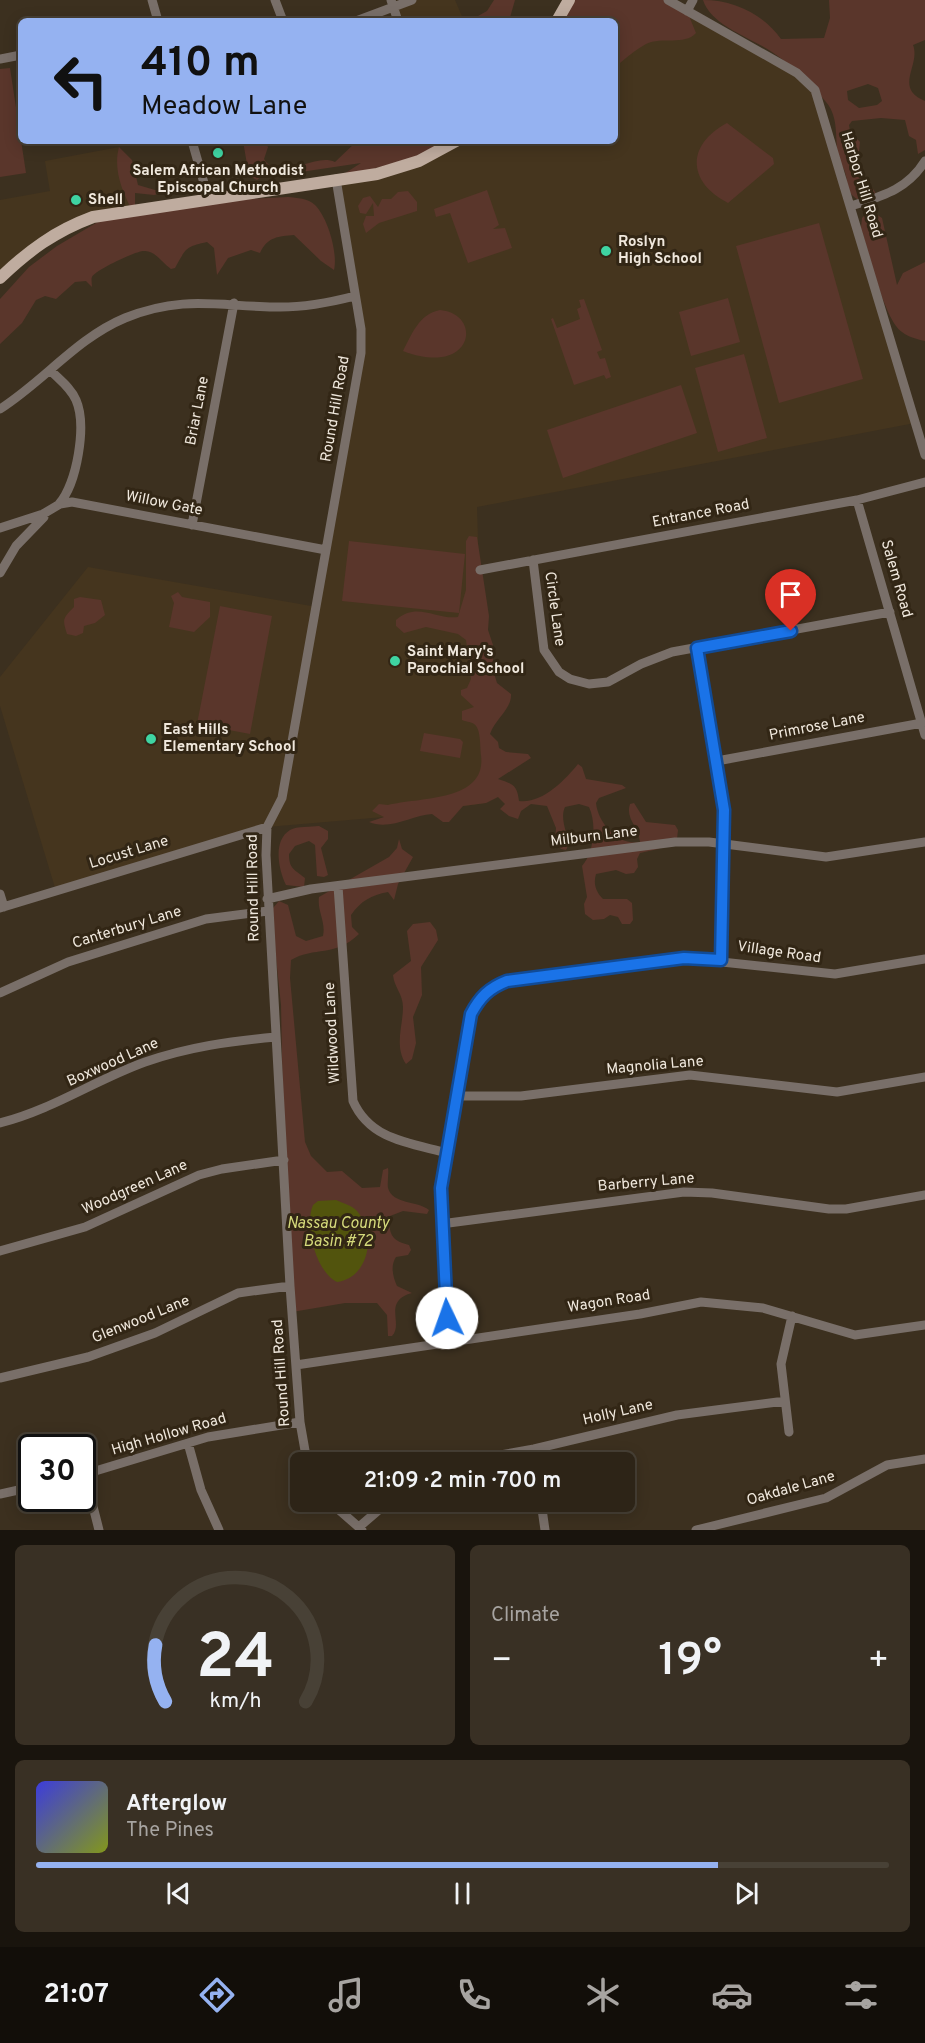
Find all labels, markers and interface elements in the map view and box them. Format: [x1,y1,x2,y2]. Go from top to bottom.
text: 410 m [141,38,260,91]
icon: left [42,42,120,120]
text: Meadow Lane [141,90,307,124]
street label: Harbor Hill Road [836,129,886,241]
marker: Salem African Methodist Episcopal Church [211,146,225,160]
place label: Salem African Methodist Episcopal Church [132,162,304,198]
place label: Shell [88,191,123,210]
marker: Shell [69,193,83,207]
place label: Roslyn High School [618,233,702,269]
marker: Roslyn High School [599,244,613,258]
street label: Round Hill Road [317,354,355,464]
street label: Briar Lane [182,375,214,447]
street label: Willow Gate [124,487,204,521]
street label: Entrance Road [651,495,751,533]
street label: Salem Road [876,538,916,620]
pin [765,569,816,631]
street label: Circle Lane [539,570,569,648]
icon: arrive [774,578,807,611]
place label: Saint Mary's Parochial School [407,643,524,679]
marker: Saint Mary's Parochial School [388,654,402,668]
street label: Primrose Lane [767,708,867,746]
place label: East Hills Elementary School [163,721,296,757]
marker: East Hills Elementary School [144,732,158,746]
street label: Milburn Lane [549,822,639,852]
street label: Locust Lane [87,832,171,874]
street label: Round Hill Road [244,834,264,942]
street label: Canterbury Lane [70,902,184,954]
street label: Village Road [736,938,822,968]
street label: Wildwood Lane [321,982,345,1084]
street label: Boxwood Lane [64,1034,162,1092]
street label: Magnolia Lane [606,1052,704,1080]
street label: Woodgreen Lane [79,1156,191,1220]
street label: Barberry Lane [597,1169,695,1197]
water label: Nassau County Basin #72 [287,1214,391,1252]
position arrow [415,1286,479,1350]
street label: Wagon Road [566,1286,652,1318]
street label: Glenwood Lane [89,1292,193,1348]
street label: Round Hill Road [269,1319,295,1427]
street label: Holly Lane [581,1396,655,1430]
street label: High Hollow Road [109,1410,229,1460]
speed limit sign: 30 [18,1434,96,1512]
street label: Oakdale Lane [745,1467,837,1511]
text: 21:09 · 2 min · 700 m [364,1468,561,1495]
text: Climate [491,1603,560,1629]
text: 24 [196,1621,274,1700]
text: 19° [658,1634,722,1691]
text: − [491,1641,512,1683]
text: + [868,1641,889,1683]
text: km/h [209,1688,261,1715]
text: Afterglow [126,1791,227,1818]
text: The Pines [126,1818,214,1844]
icon: previous [162,1877,195,1910]
icon: pause [446,1877,479,1910]
icon: next [730,1877,763,1910]
icon: directions [196,1974,238,2016]
icon: music [325,1974,367,2016]
icon: phone [453,1974,495,2016]
icon: climate [582,1974,624,2016]
icon: car [711,1974,753,2016]
icon: filters [840,1974,882,2016]
text: 21:07 [43,1978,109,2012]

